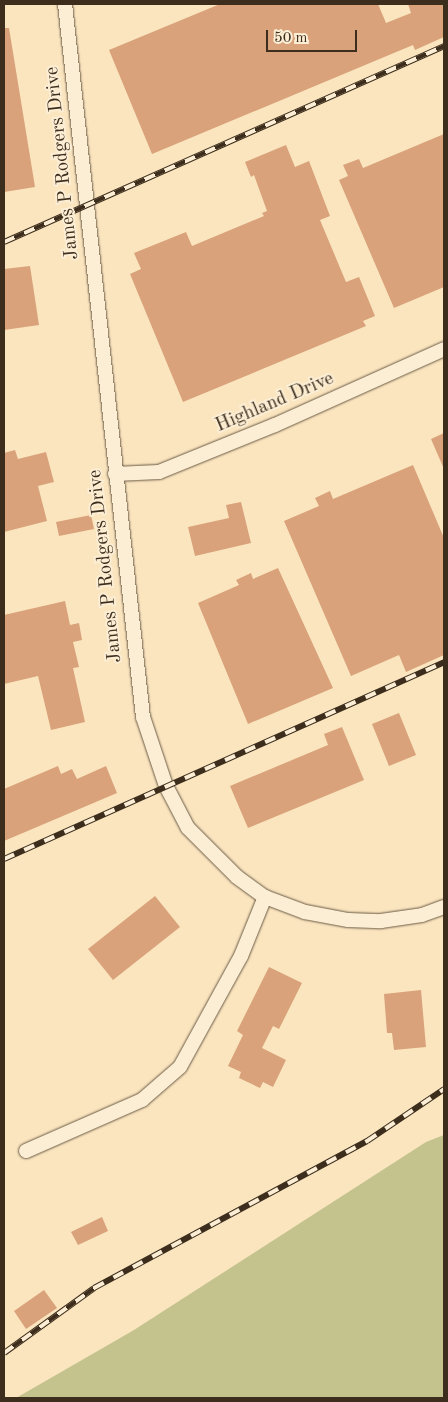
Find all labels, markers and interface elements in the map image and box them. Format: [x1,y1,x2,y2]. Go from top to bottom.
scale bar [268,20,359,52]
text: 50 m [274,31,308,46]
street label: James P Rodgers Drive [42,65,84,261]
street label: Highland Drive [212,368,338,438]
street label: James P Rodgers Drive [85,468,127,664]

